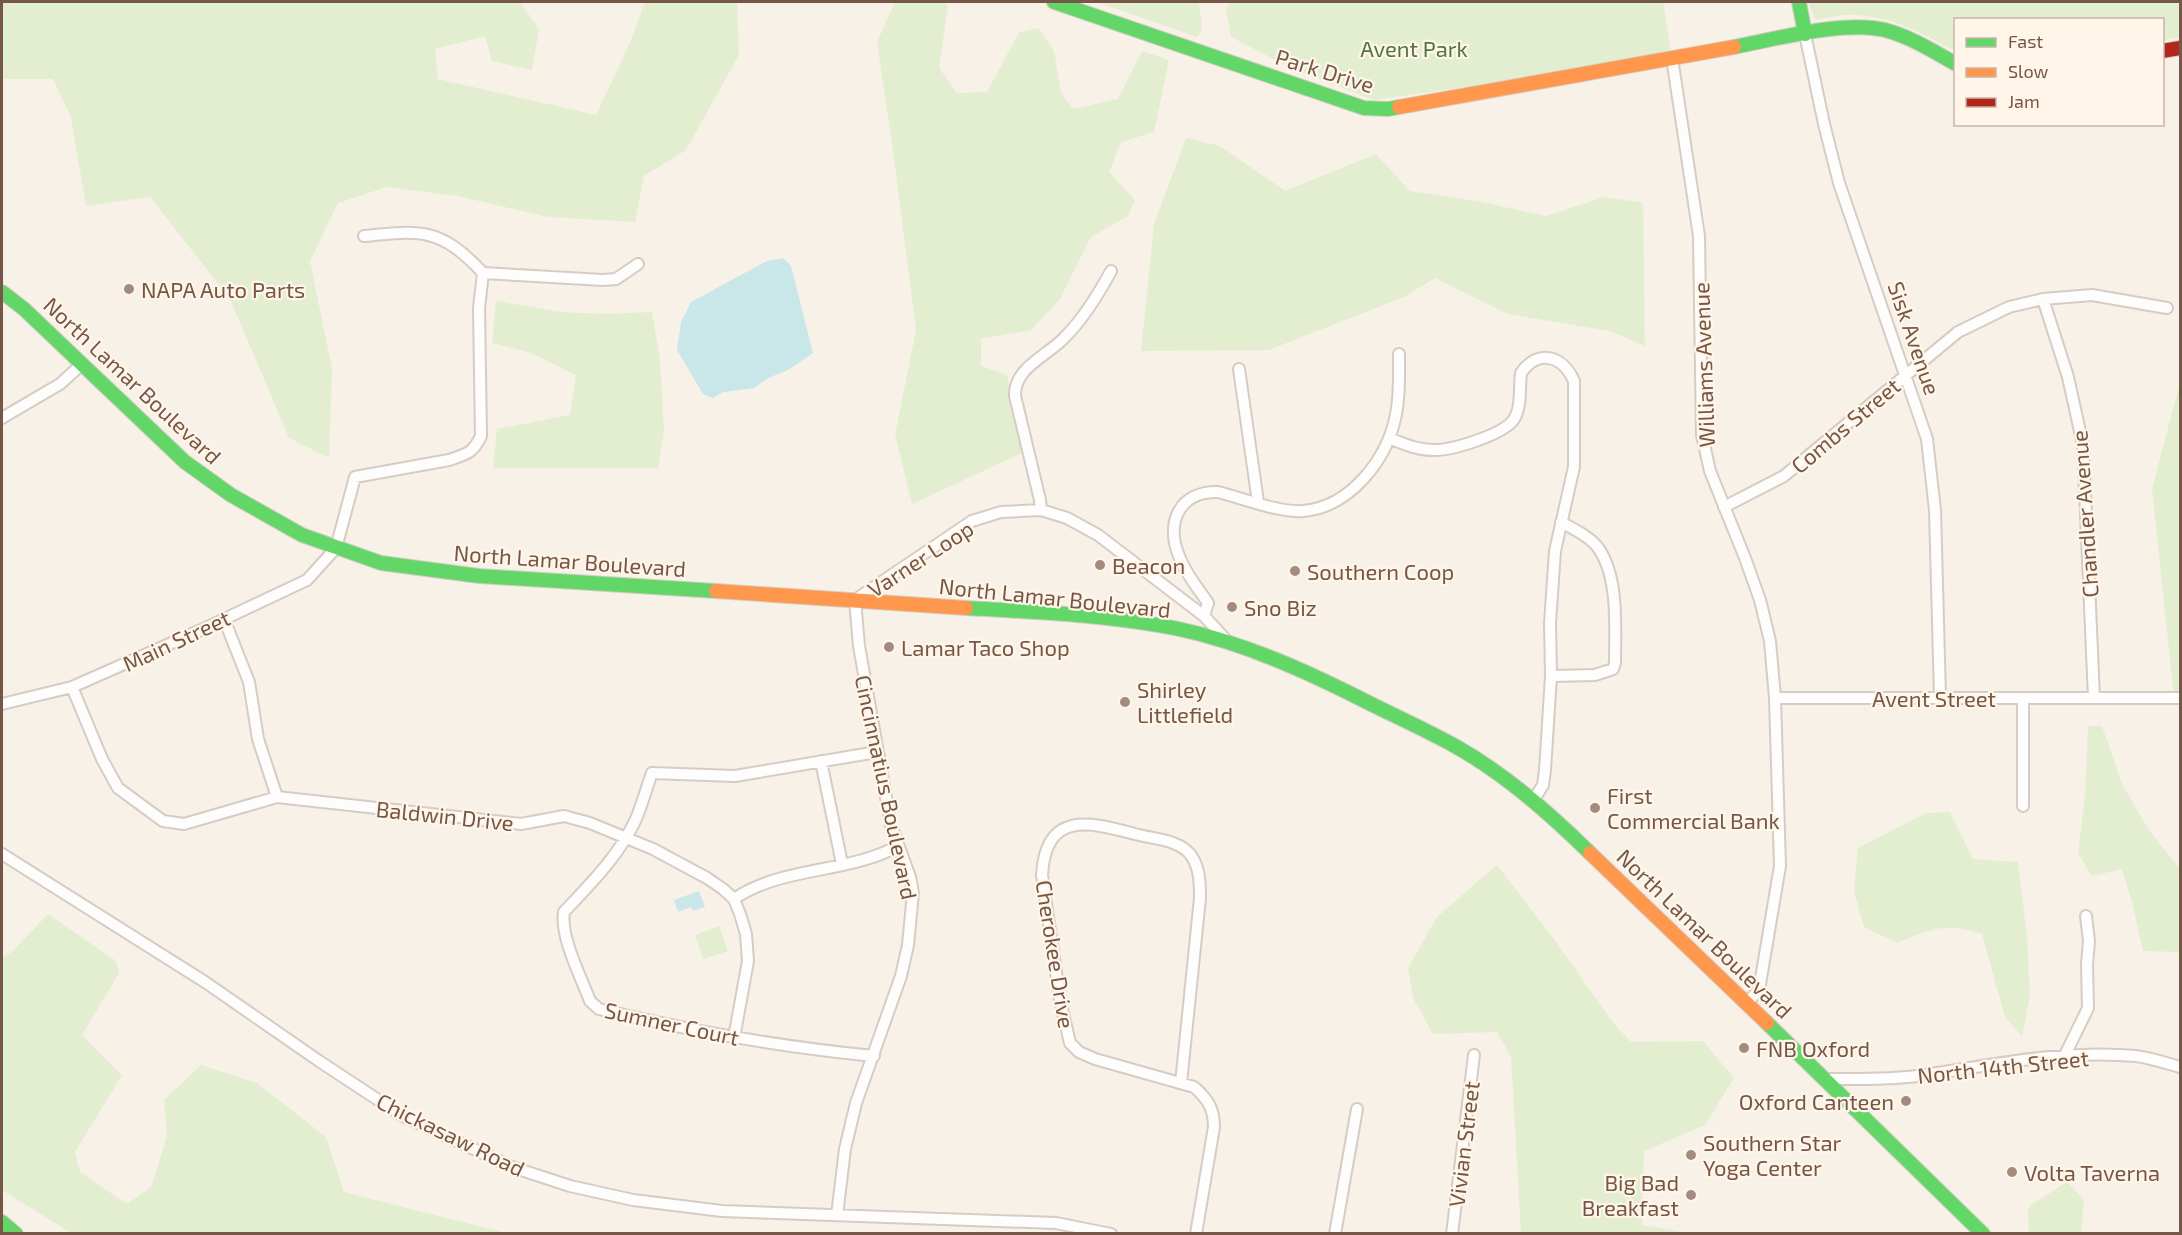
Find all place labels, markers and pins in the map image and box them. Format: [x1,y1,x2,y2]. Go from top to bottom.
place label: NAPA Auto Parts [141,276,305,302]
marker: NAPA Auto Parts [122,282,136,296]
place label: Beacon [1112,552,1185,578]
marker: Beacon [1093,558,1107,572]
place label: Southern Coop [1307,558,1454,584]
marker: Southern Coop [1288,564,1302,578]
place label: Sno Biz [1244,594,1317,620]
marker: Sno Biz [1225,600,1239,614]
place label: Lamar Taco Shop [901,634,1070,660]
marker: Lamar Taco Shop [882,640,896,654]
place label: Shirley Littlefield [1137,676,1233,727]
marker: Shirley Littlefield [1118,695,1132,709]
place label: First Commercial Bank [1607,782,1780,833]
marker: First Commercial Bank [1588,801,1602,815]
place label: FNB Oxford [1756,1035,1870,1061]
marker: FNB Oxford [1737,1041,1751,1055]
place label: Oxford Canteen [1739,1088,1894,1114]
marker: Oxford Canteen [1899,1094,1913,1108]
place label: Southern Star Yoga Center [1703,1129,1842,1180]
marker: Southern Star Yoga Center [1684,1148,1698,1162]
place label: Volta Taverna [2024,1159,2160,1185]
marker: Volta Taverna [2005,1165,2019,1179]
place label: Big Bad Breakfast [1582,1169,1679,1220]
marker: Big Bad Breakfast [1684,1188,1698,1202]

